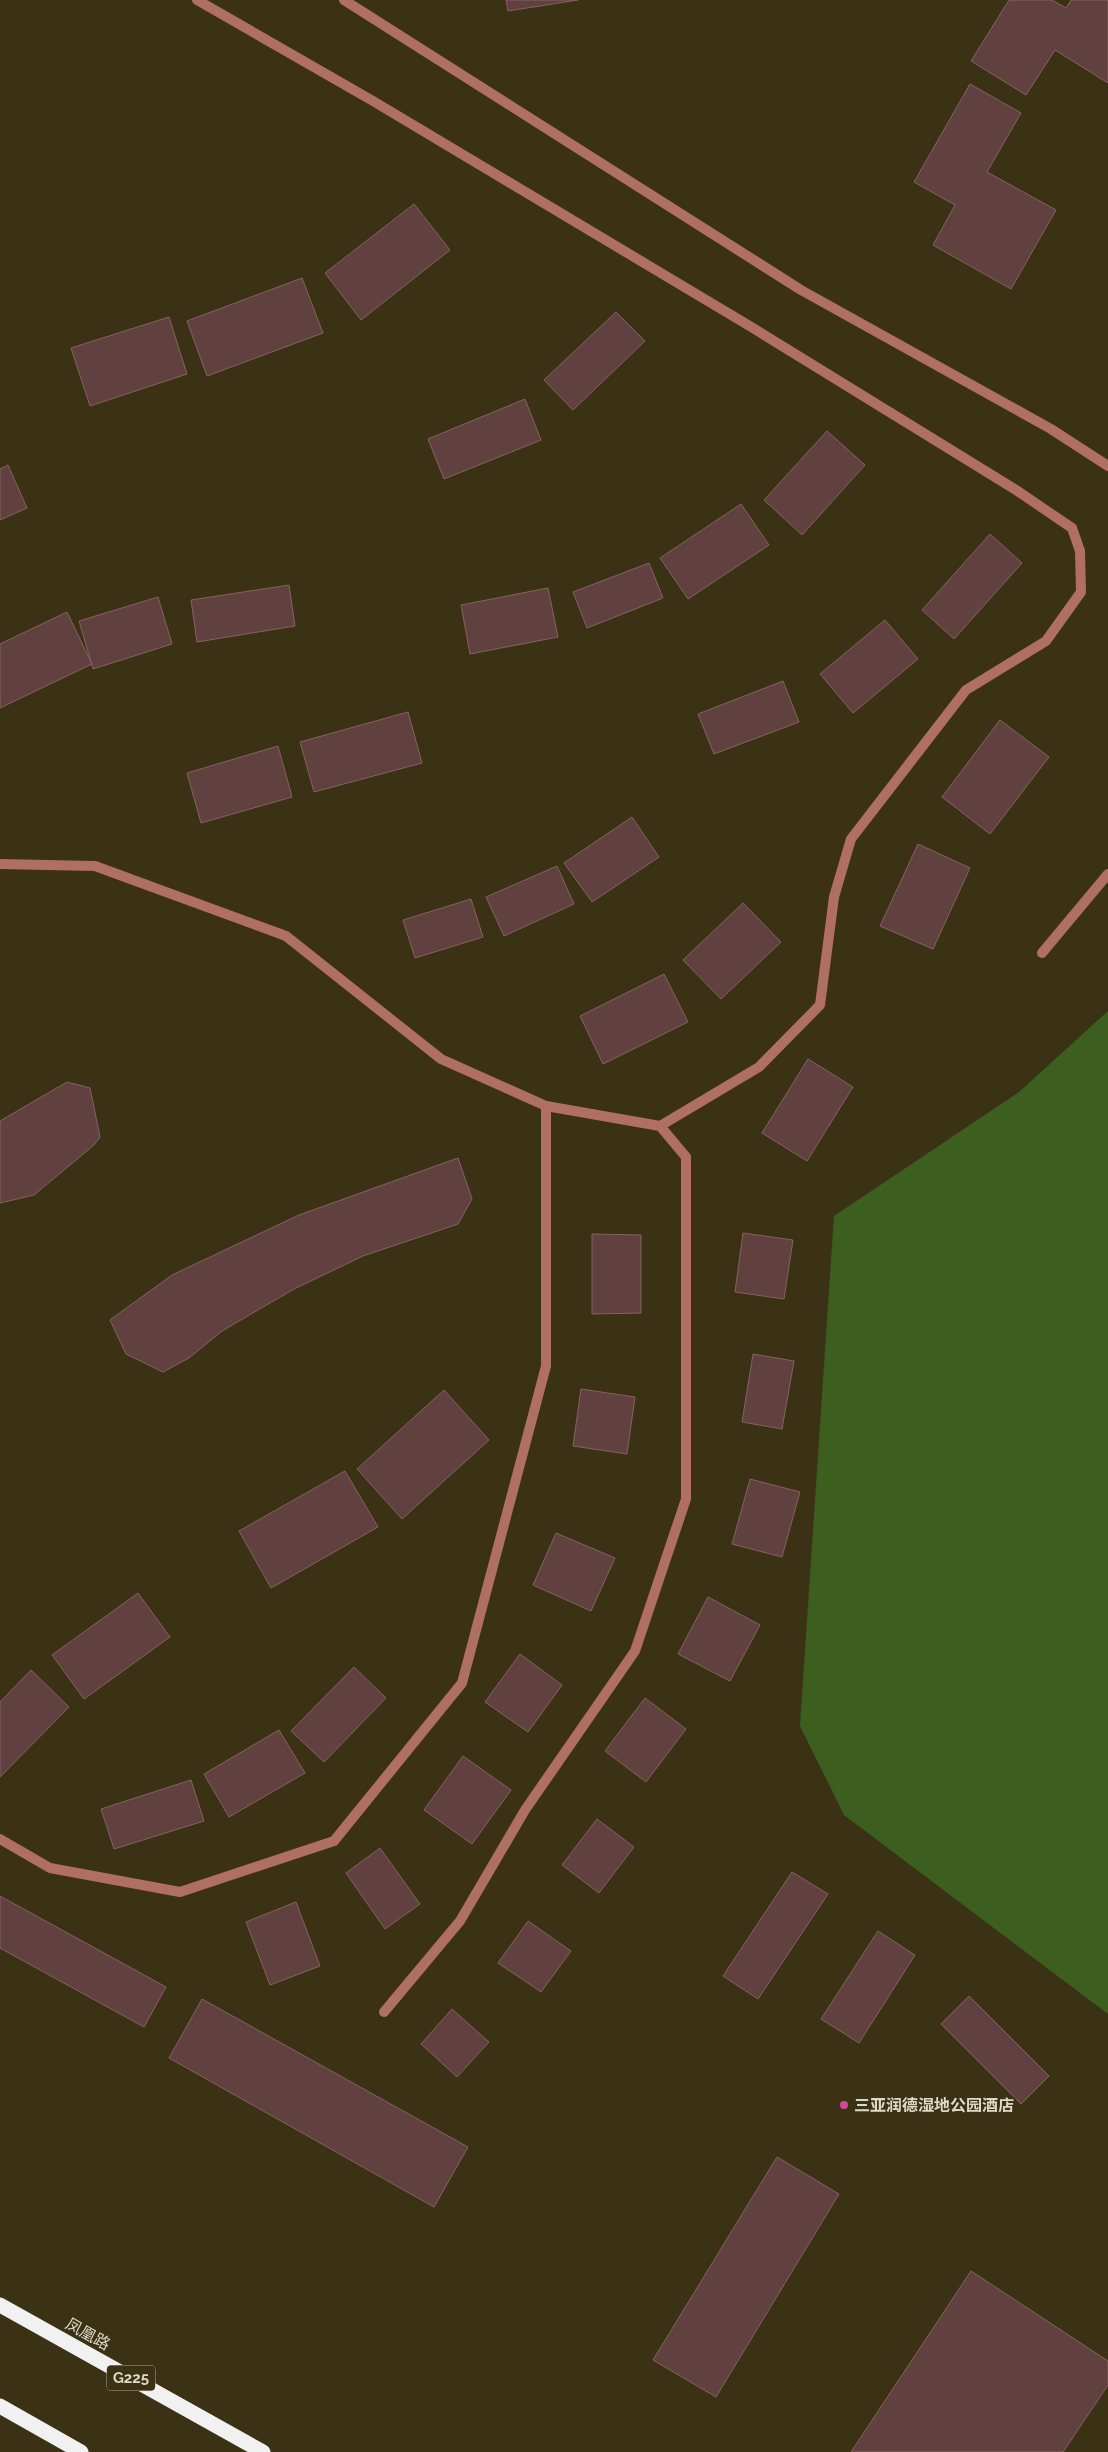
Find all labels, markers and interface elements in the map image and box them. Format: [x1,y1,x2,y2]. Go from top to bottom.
place label: 三亚润德湿地公园酒店 [854,2096,1014,2115]
marker: 三亚润德湿地公园酒店 [838,2099,850,2111]
street label: 凤凰路 [62,2314,114,2354]
road number: G225 [107,2366,155,2390]

